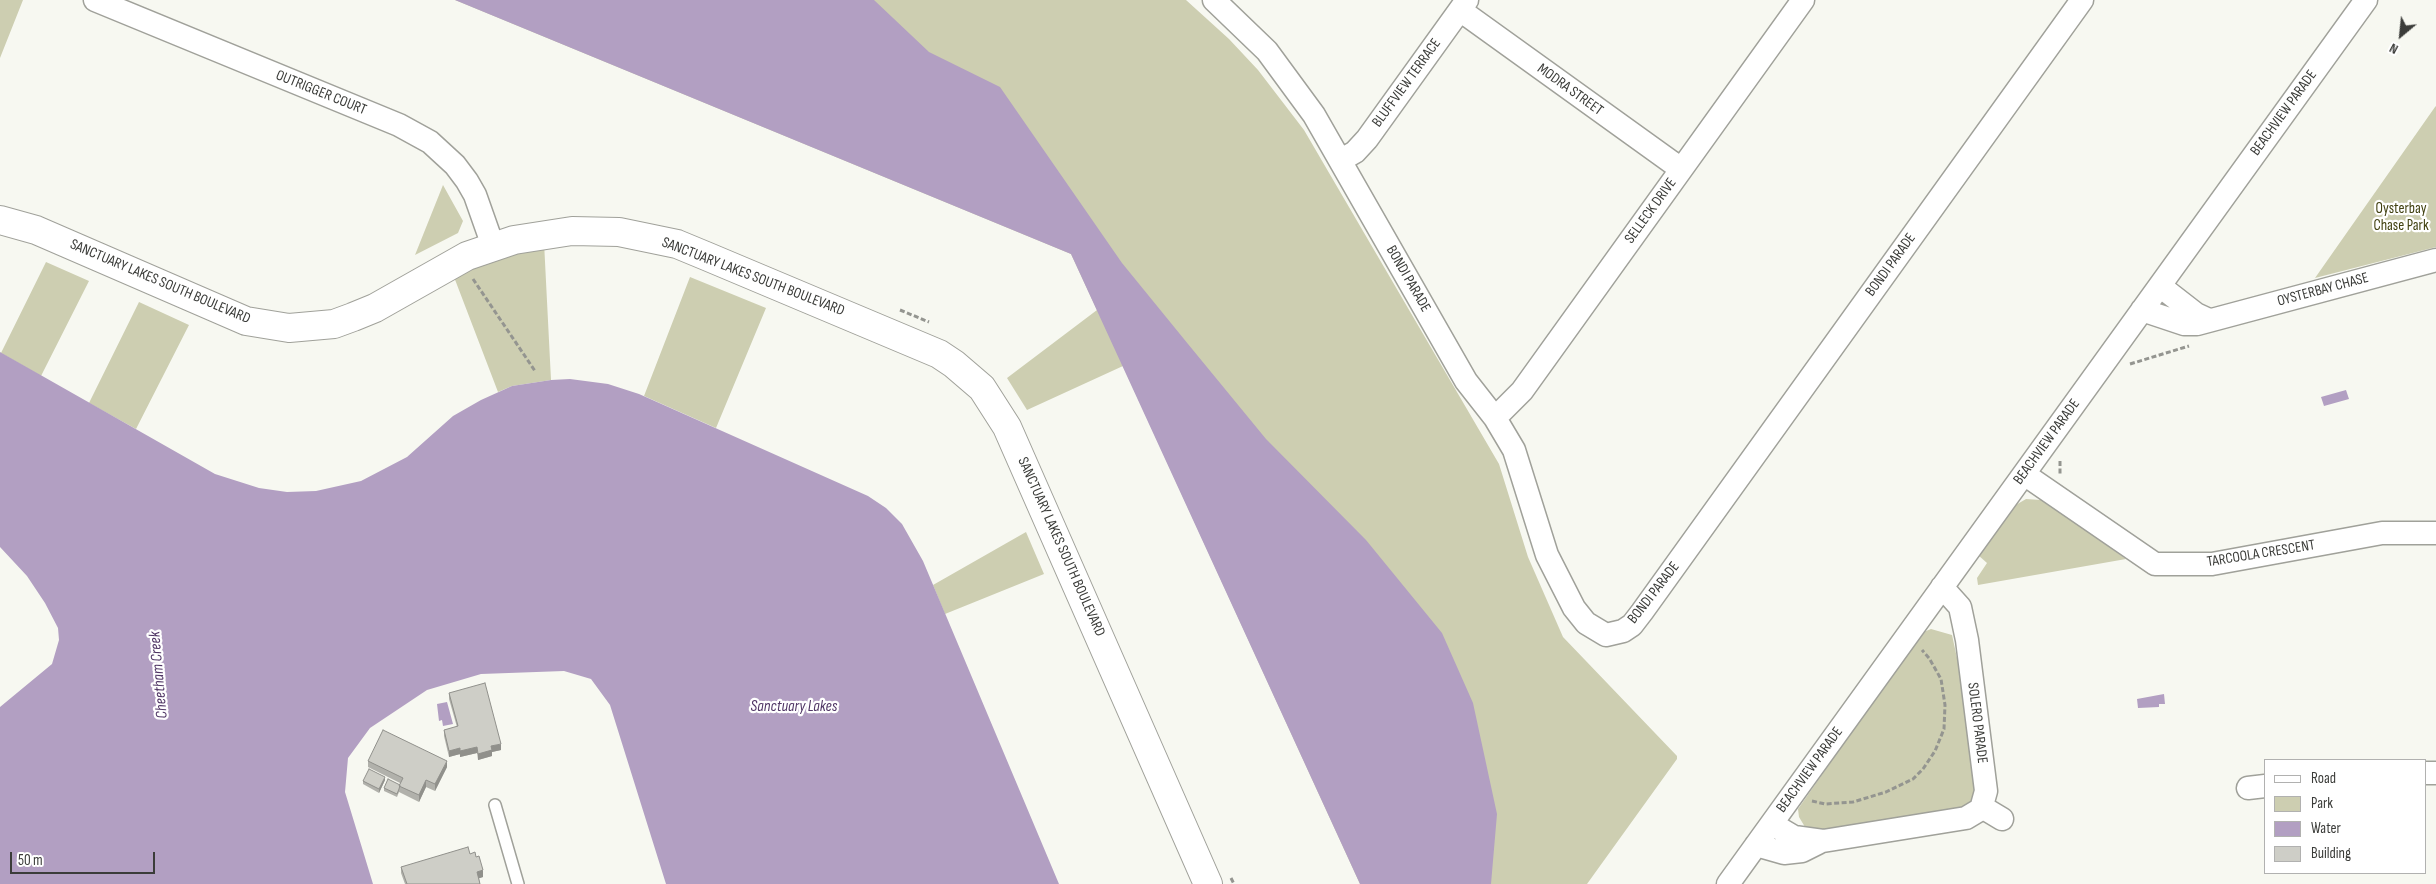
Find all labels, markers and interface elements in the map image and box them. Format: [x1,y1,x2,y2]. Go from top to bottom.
north arrow [2376,10,2426,60]
street label: BLUFFVIEW TERRACE [1369,35,1445,131]
text: N [2386,39,2401,58]
street label: MODRA STREET [1534,60,1606,120]
street label: OUTRIGGER COURT [273,67,369,119]
street label: BEACHVIEW PARADE [2247,67,2321,159]
street label: SELLECK DRIVE [1621,175,1681,247]
park label: Oysterbay Chase Park [2373,200,2429,235]
street label: BONDI PARADE [1862,230,1920,300]
street label: SANCTUARY LAKES SOUTH BOULEVARD [659,234,847,320]
street label: SANCTUARY LAKES SOUTH BOULEVARD [67,236,253,328]
street label: BONDI PARADE [1382,243,1434,315]
street label: OYSTERBAY CHASE [2275,269,2371,311]
street label: BEACHVIEW PARADE [2010,396,2084,488]
street label: SANCTUARY LAKES SOUTH BOULEVARD [1013,455,1109,639]
street label: TARCOOLA CRESCENT [2206,537,2316,571]
street label: BONDI PARADE [1624,558,1684,628]
water label: Cheetham Creek [146,631,172,719]
street label: SOLERO PARADE [1963,682,1991,764]
water label: Sanctuary Lakes [751,697,837,717]
street label: BEACHVIEW PARADE [1773,724,1847,816]
legend [2264,759,2426,874]
text: Road [2311,769,2336,788]
text: Park [2311,794,2333,813]
text: Water [2311,819,2341,838]
scale bar [12,842,158,874]
text: Building [2311,844,2351,863]
text: 50 m [18,851,43,870]

